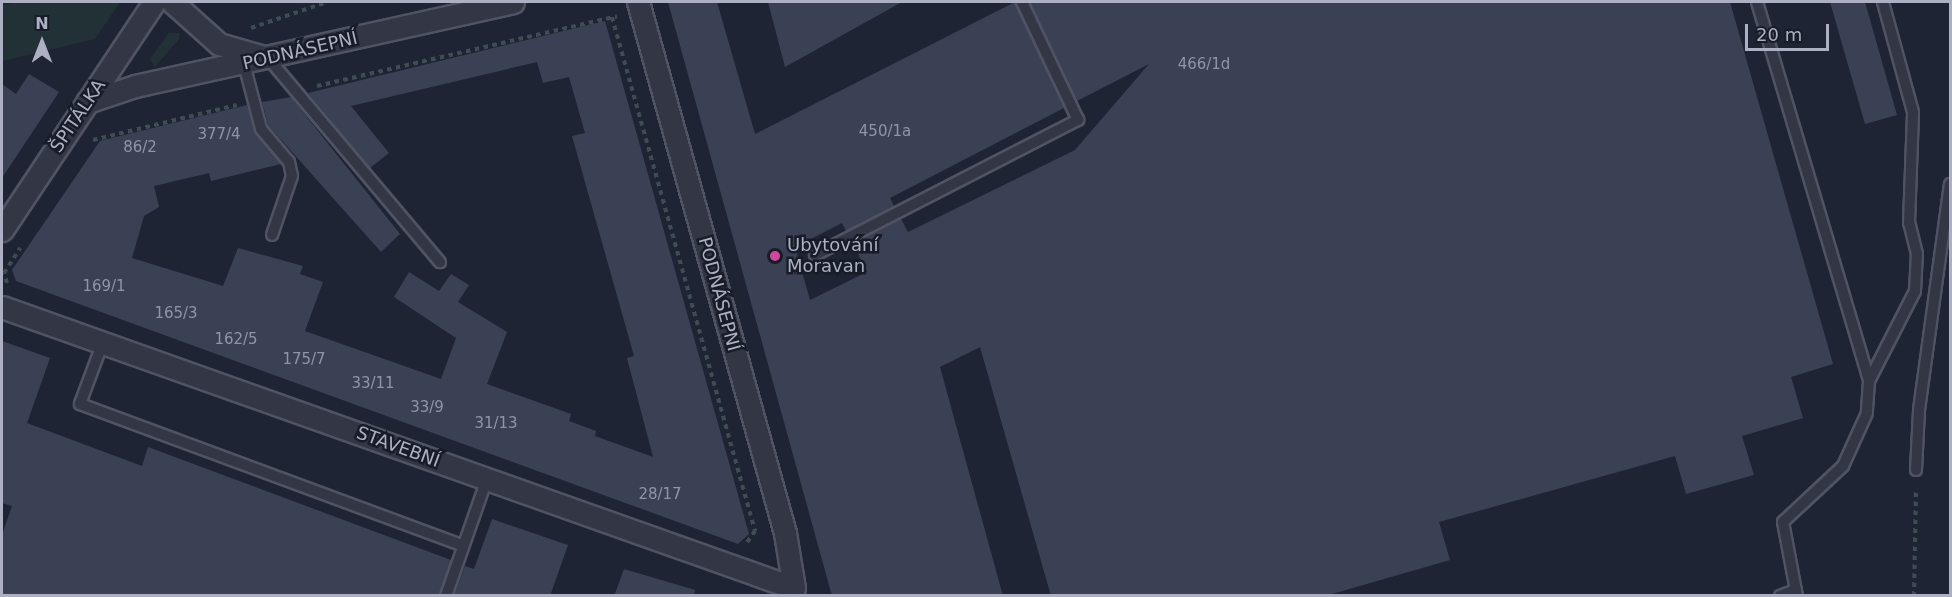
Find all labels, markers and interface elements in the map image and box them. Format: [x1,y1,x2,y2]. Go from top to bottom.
north arrow [12,12,72,72]
scale bar [1748,12,1832,50]
text: N [35,14,49,33]
text: 20 m [1756,24,1802,45]
street label: PODNÁSEPNÍ [241,27,359,75]
house number: 466/1d [1178,56,1230,74]
street label: ŠPITÁLKA [46,75,110,157]
house number: 450/1a [859,123,911,141]
house number: 377/4 [197,126,241,144]
house number: 86/2 [123,139,157,157]
street label: PODNÁSEPNÍ [693,235,745,353]
place label: Ubytování Moravan [787,235,878,278]
marker: Ubytování Moravan [768,249,782,263]
house number: 169/1 [82,278,126,296]
house number: 165/3 [154,305,198,323]
house number: 162/5 [214,331,258,349]
house number: 175/7 [282,351,326,369]
house number: 33/11 [351,375,395,393]
house number: 33/9 [410,399,444,417]
house number: 31/13 [474,415,518,433]
street label: STAVEBNÍ [353,422,443,472]
house number: 28/17 [638,486,682,504]

